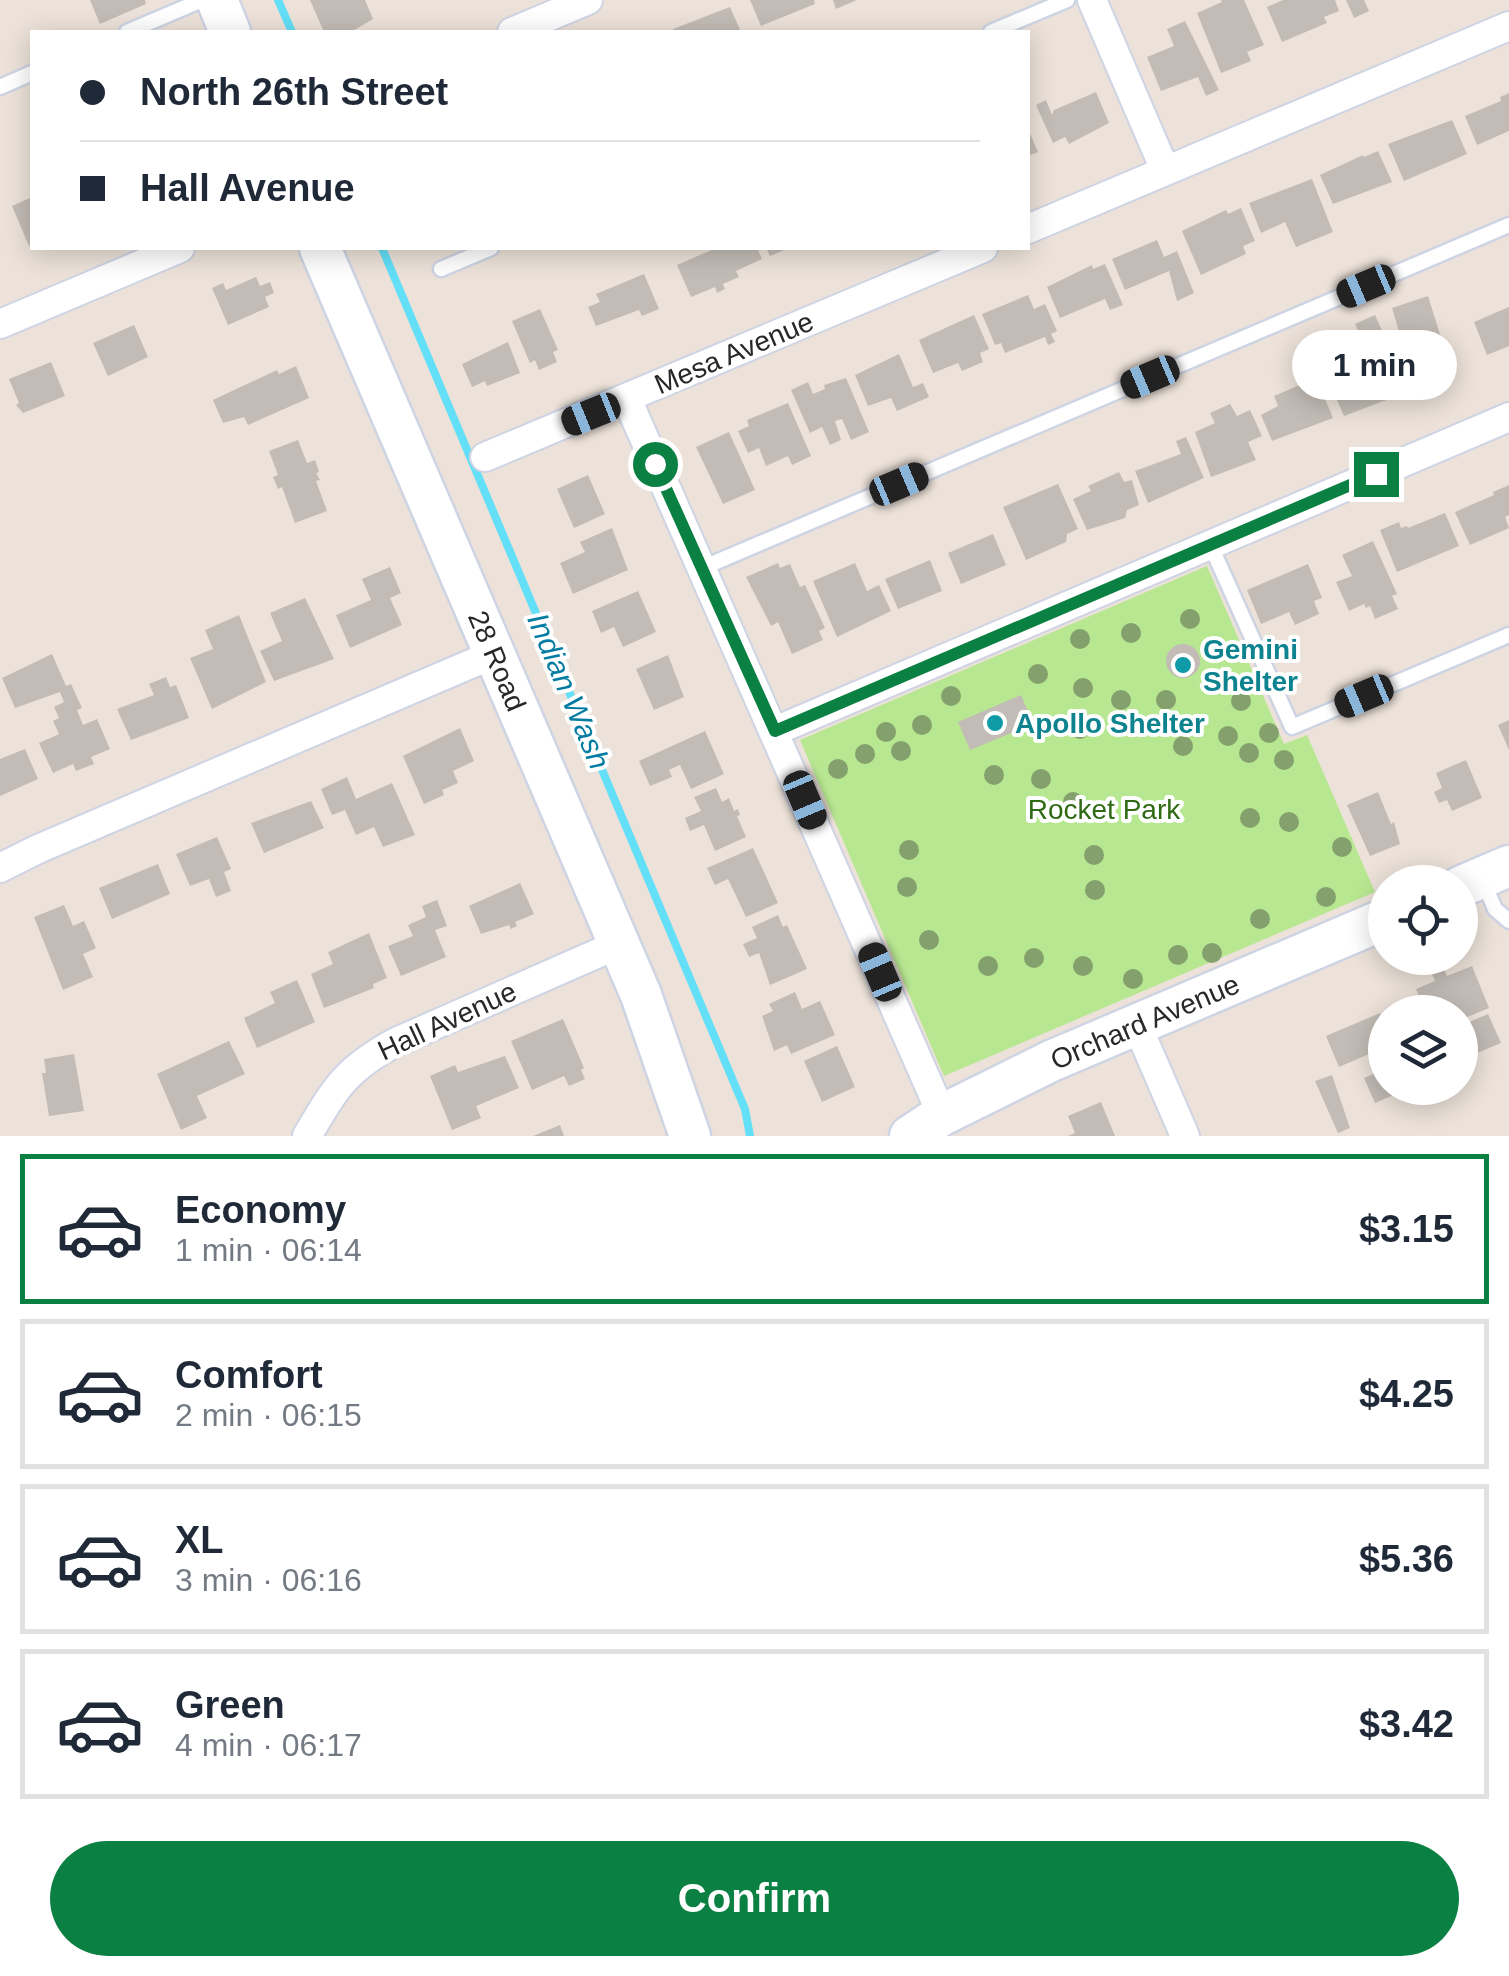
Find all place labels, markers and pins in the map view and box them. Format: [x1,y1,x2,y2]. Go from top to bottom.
place label: Gemini Shelter [1203,634,1298,697]
marker: Gemini Shelter [1172,654,1194,676]
place label: Apollo Shelter [1015,708,1205,739]
marker: Apollo Shelter [984,712,1006,734]

